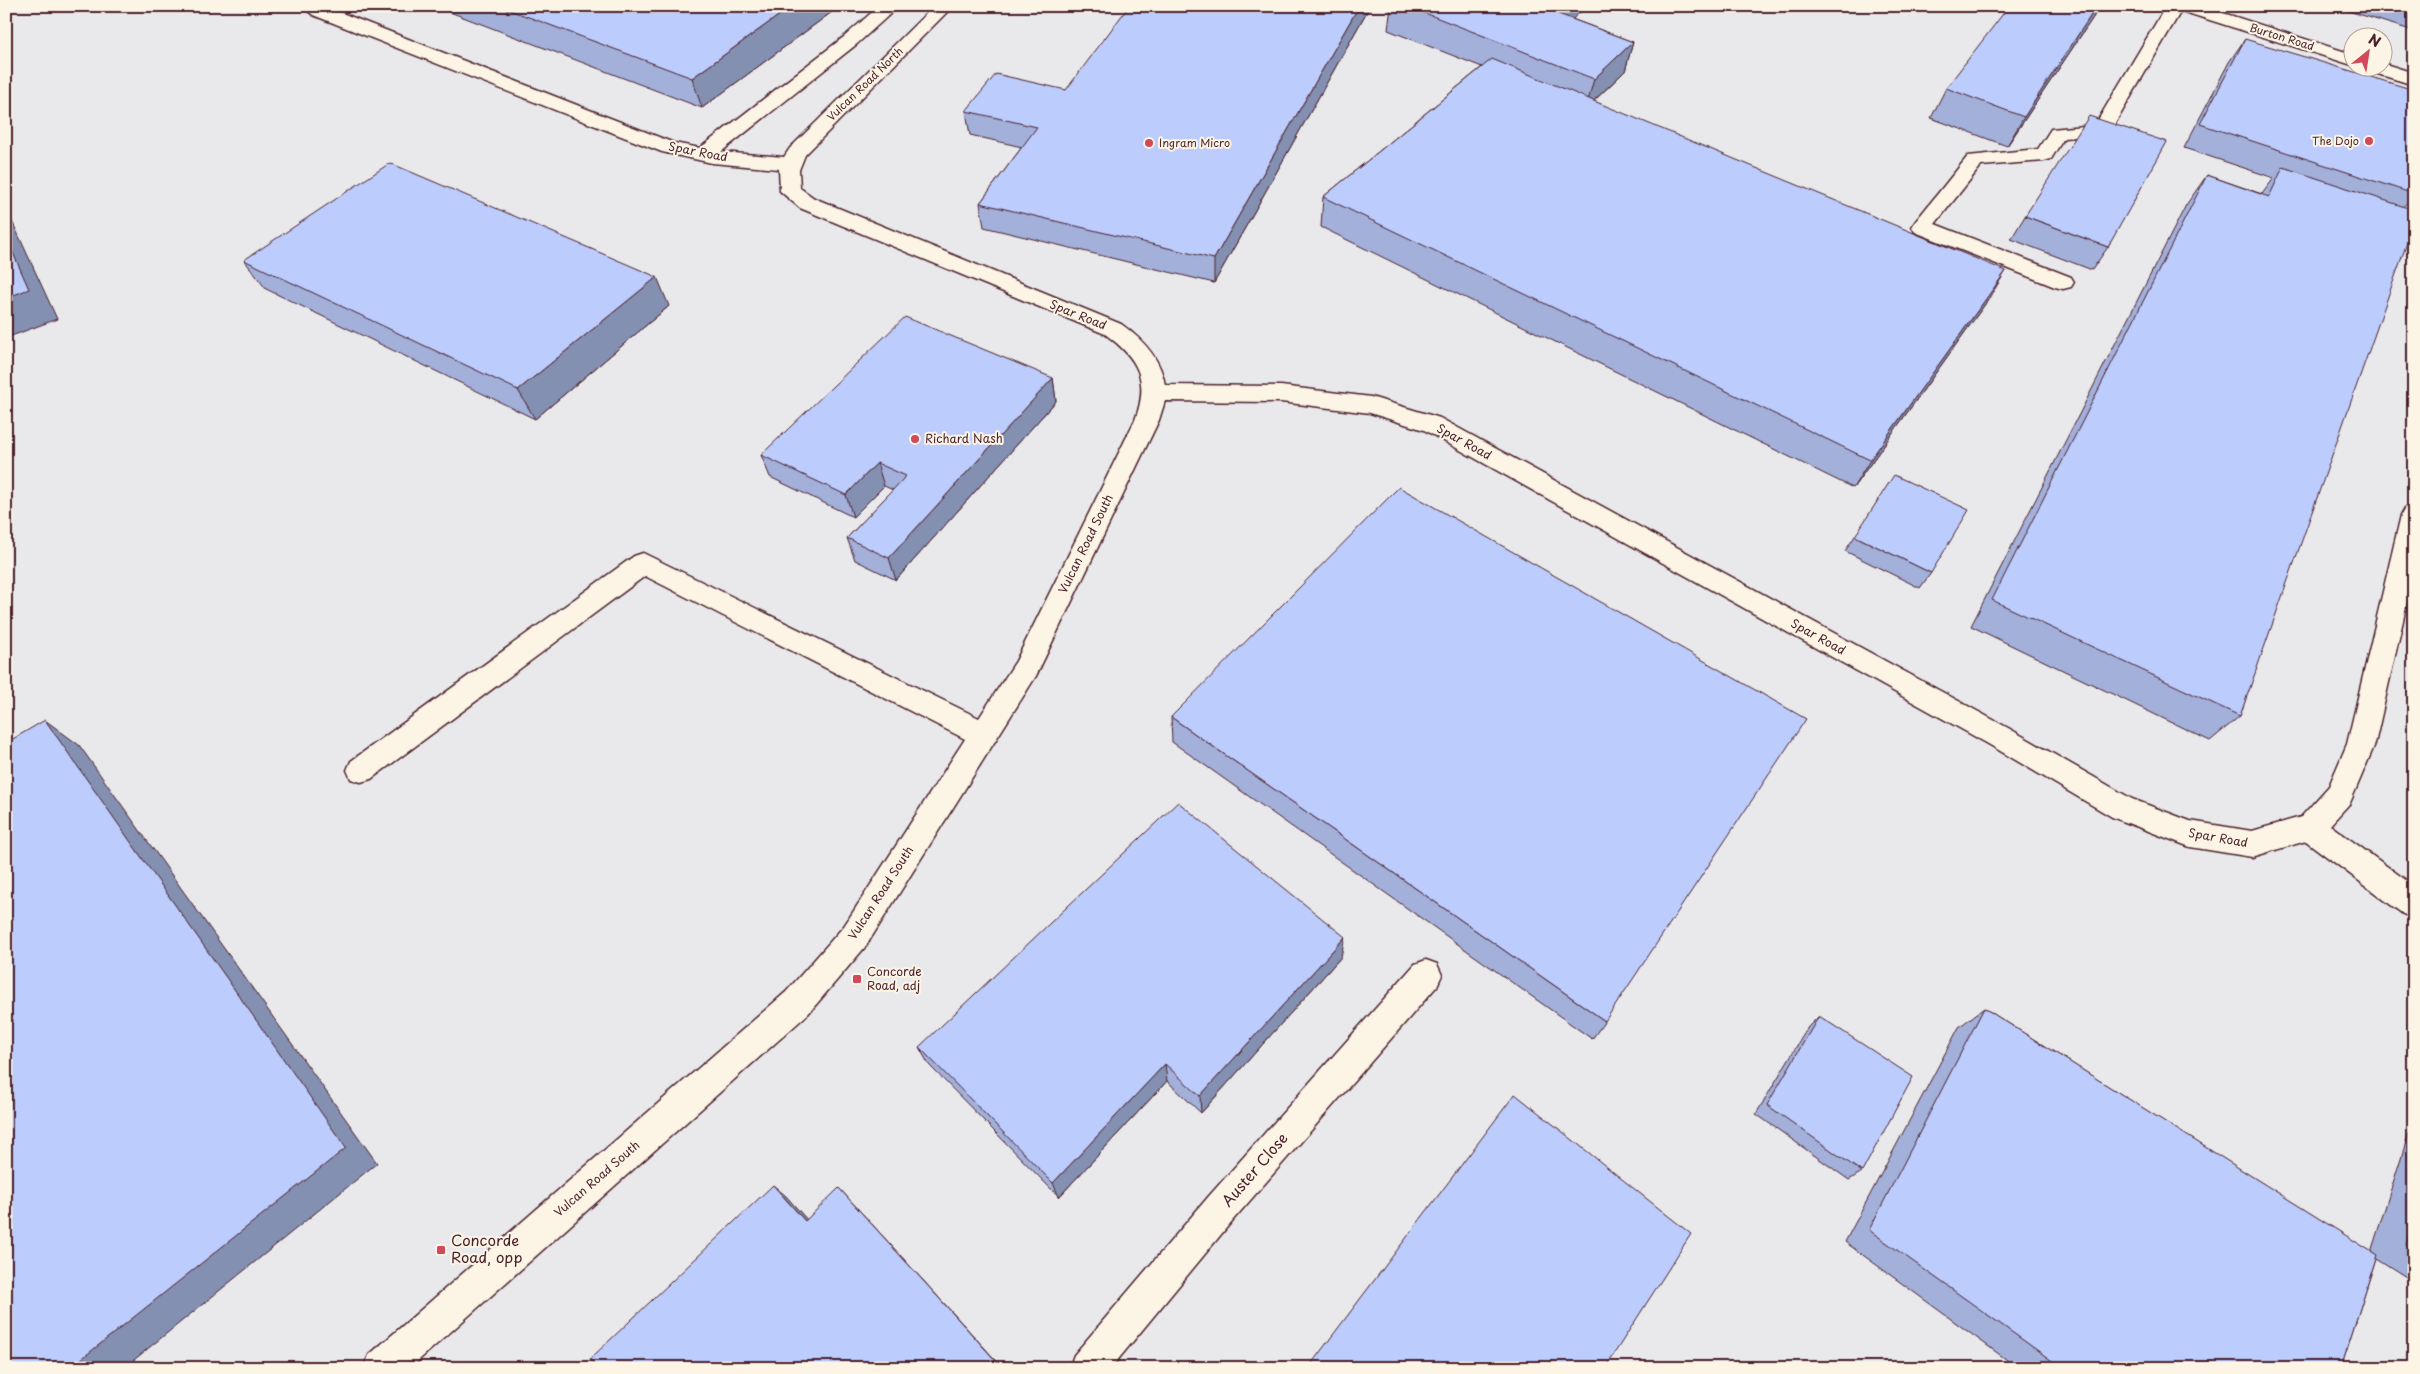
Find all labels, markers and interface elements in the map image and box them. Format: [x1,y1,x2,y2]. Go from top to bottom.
street label: Burton Road [2248,19,2316,54]
north arrow [2342,28,2392,78]
text: N [2365,28,2385,52]
street label: Vulcan Road North [823,43,907,125]
place label: The Dojo [2312,132,2359,149]
place label: Ingram Micro [1159,134,1230,151]
marker: The Dojo [2363,135,2375,147]
street label: Spar Road [667,136,729,166]
marker: Ingram Micro [1143,137,1155,149]
street label: Spar Road [1047,294,1110,334]
street label: Spar Road [1434,419,1495,464]
place label: Richard Nash [925,429,1003,447]
marker: Richard Nash [909,433,921,445]
street label: Vulcan Road South [1053,491,1117,596]
street label: Spar Road [1788,614,1849,659]
street label: Spar Road [2187,823,2249,851]
street label: Vulcan Road South [843,842,917,943]
place label: Concorde Road, adj [867,962,922,994]
marker: Concorde Road, adj [851,973,863,985]
street label: Auster Close [1215,1127,1293,1211]
street label: Vulcan Road South [550,1136,643,1221]
place label: Concorde Road, opp [451,1228,523,1268]
marker: Concorde Road, opp [435,1244,447,1256]

